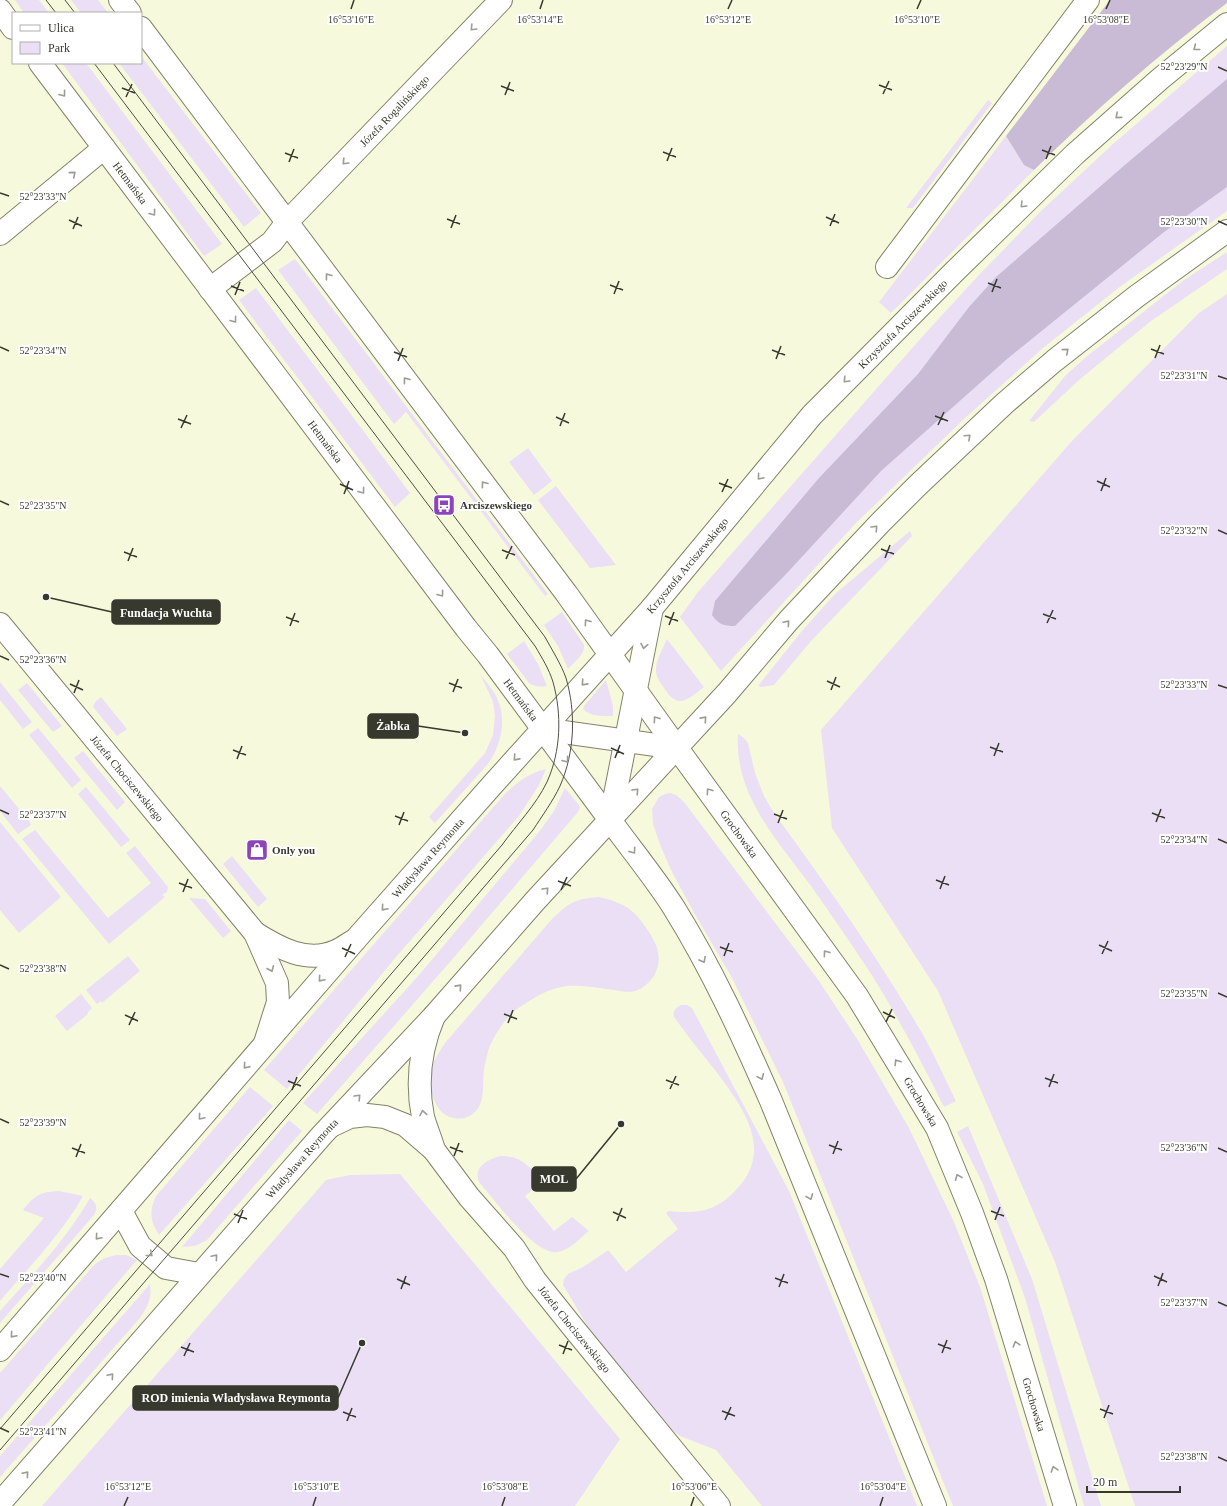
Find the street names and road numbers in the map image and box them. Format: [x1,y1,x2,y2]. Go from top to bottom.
street label: Józefa Rogalińskiego [357,72,432,149]
street label: Hetmańska [111,159,150,206]
street label: Krzysztofa Arciszewskiego [856,276,950,371]
street label: Hetmańska [306,418,345,465]
street label: Krzysztofa Arciszewskiego [644,515,731,616]
street label: Hetmańska [501,676,541,723]
street label: Józefa Chociszewskiego [88,733,167,824]
street label: Grochowska [718,808,761,860]
street label: Władysława Reymonta [389,816,466,900]
street label: Grochowska [901,1075,941,1129]
street label: Władysława Reymonta [263,1116,340,1201]
street label: Józefa Chociszewskiego [536,1283,614,1375]
street label: Grochowska [1020,1376,1048,1433]

